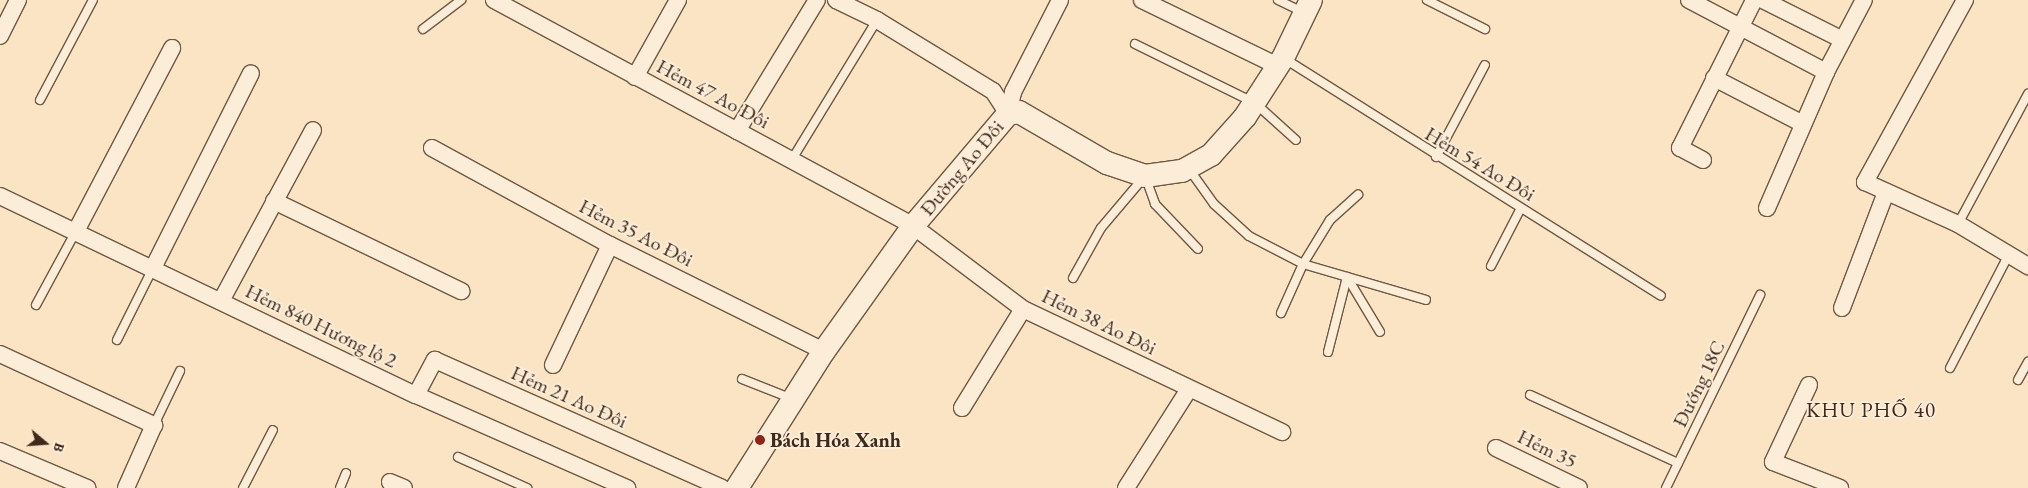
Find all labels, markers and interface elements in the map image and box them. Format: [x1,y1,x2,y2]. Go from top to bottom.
street label: Hẻm 47 Ao Đôi [652,54,774,134]
street label: Đường Ao Đôi [915,115,1009,221]
street label: Hẻm 54 Ao Đôi [1421,122,1539,206]
street label: Hẻm 35 Ao Đôi [575,194,697,272]
street label: Hẻm 840 Hương lộ 2 [241,279,401,373]
street label: Hẻm 38 Ao Đôi [1038,284,1160,360]
street label: Đướng 18C [1668,337,1730,431]
street label: Hẻm 21 Ao Đôi [507,361,631,433]
district label: KHU PHỐ 40 [1805,397,1937,423]
north arrow [20,418,70,468]
street label: Hẻm 35 [1514,424,1580,474]
place label: Bách Hóa Xanh [770,428,901,452]
marker: Bách Hóa Xanh [754,434,766,446]
text: B [49,441,69,455]

